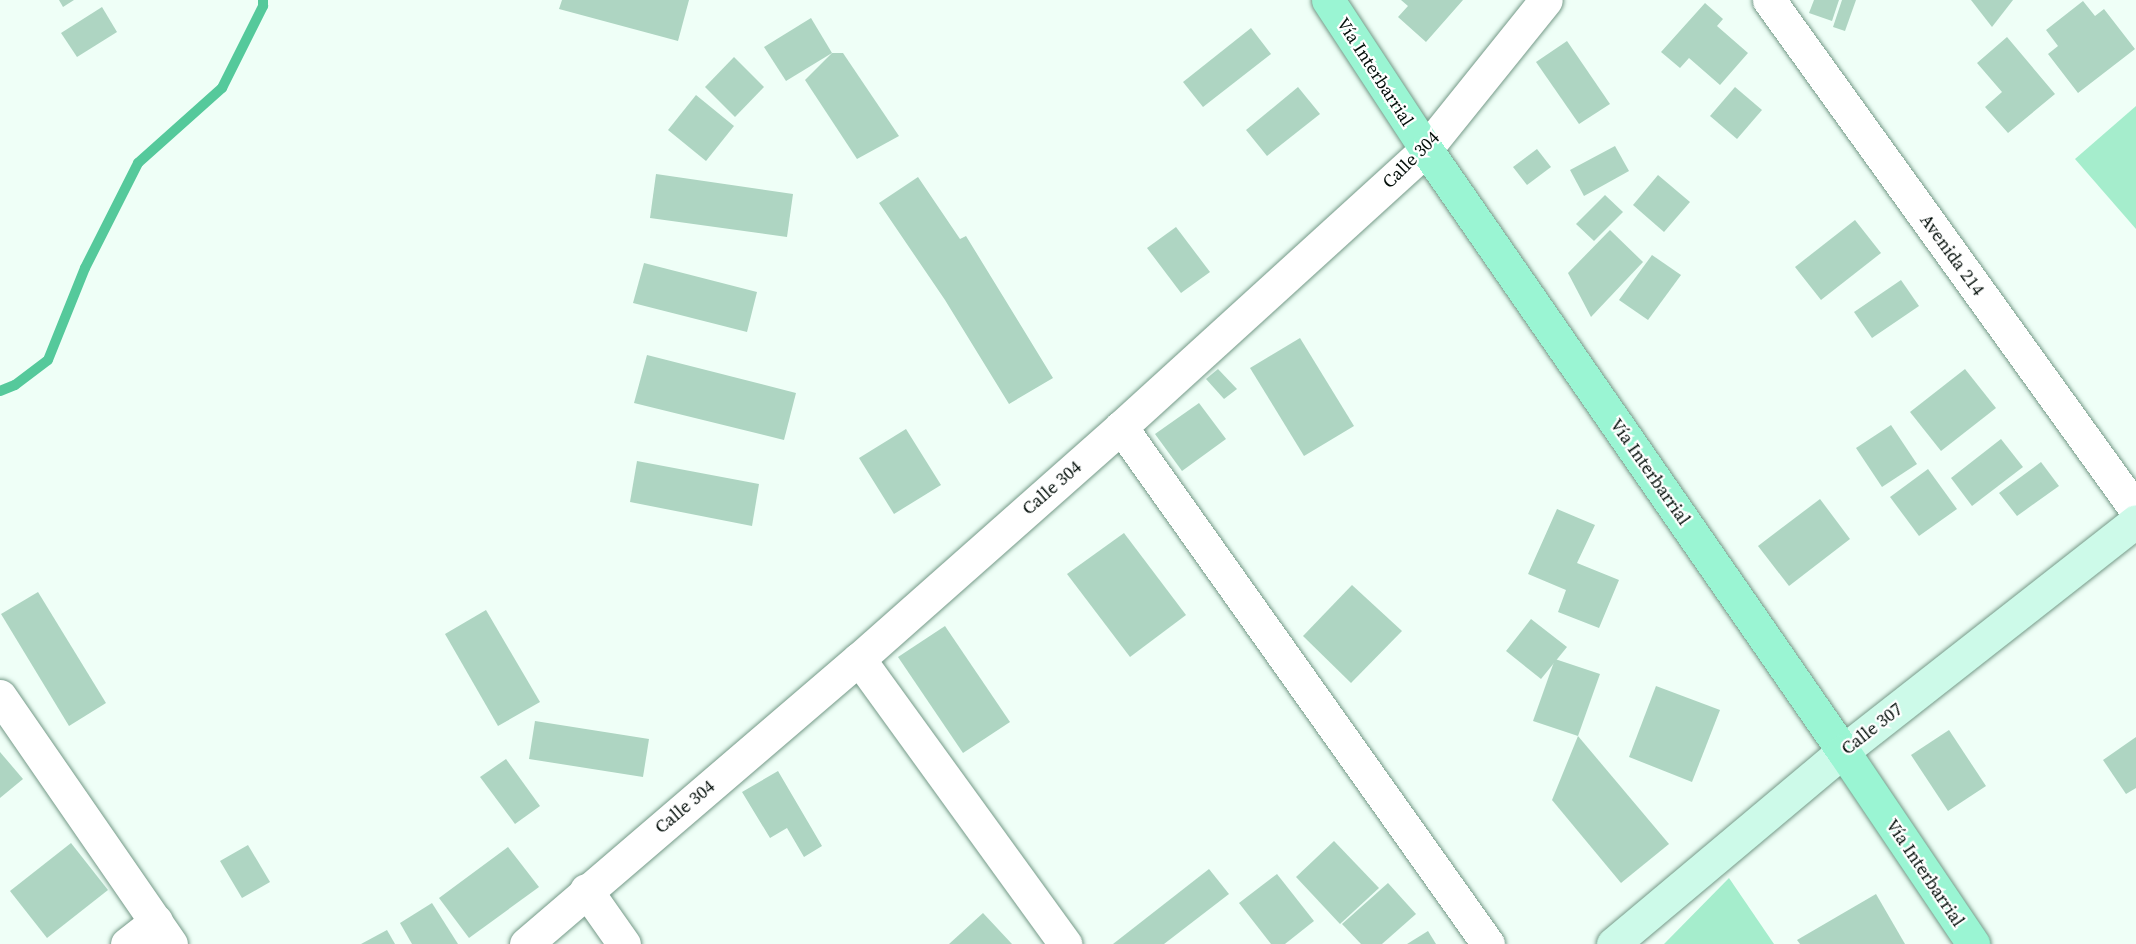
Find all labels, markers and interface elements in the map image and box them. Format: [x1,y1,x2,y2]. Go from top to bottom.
street label: Vía Interbarrial [1332,14,1418,130]
street label: Calle 304 [1378,127,1444,193]
street label: Avenida 214 [1915,210,1989,300]
street label: Vía Interbarrial [1605,415,1695,529]
street label: Calle 304 [1018,456,1086,520]
street label: Calle 307 [1837,698,1907,760]
street label: Calle 304 [651,776,719,838]
street label: Vía Interbarrial [1881,815,1969,931]

